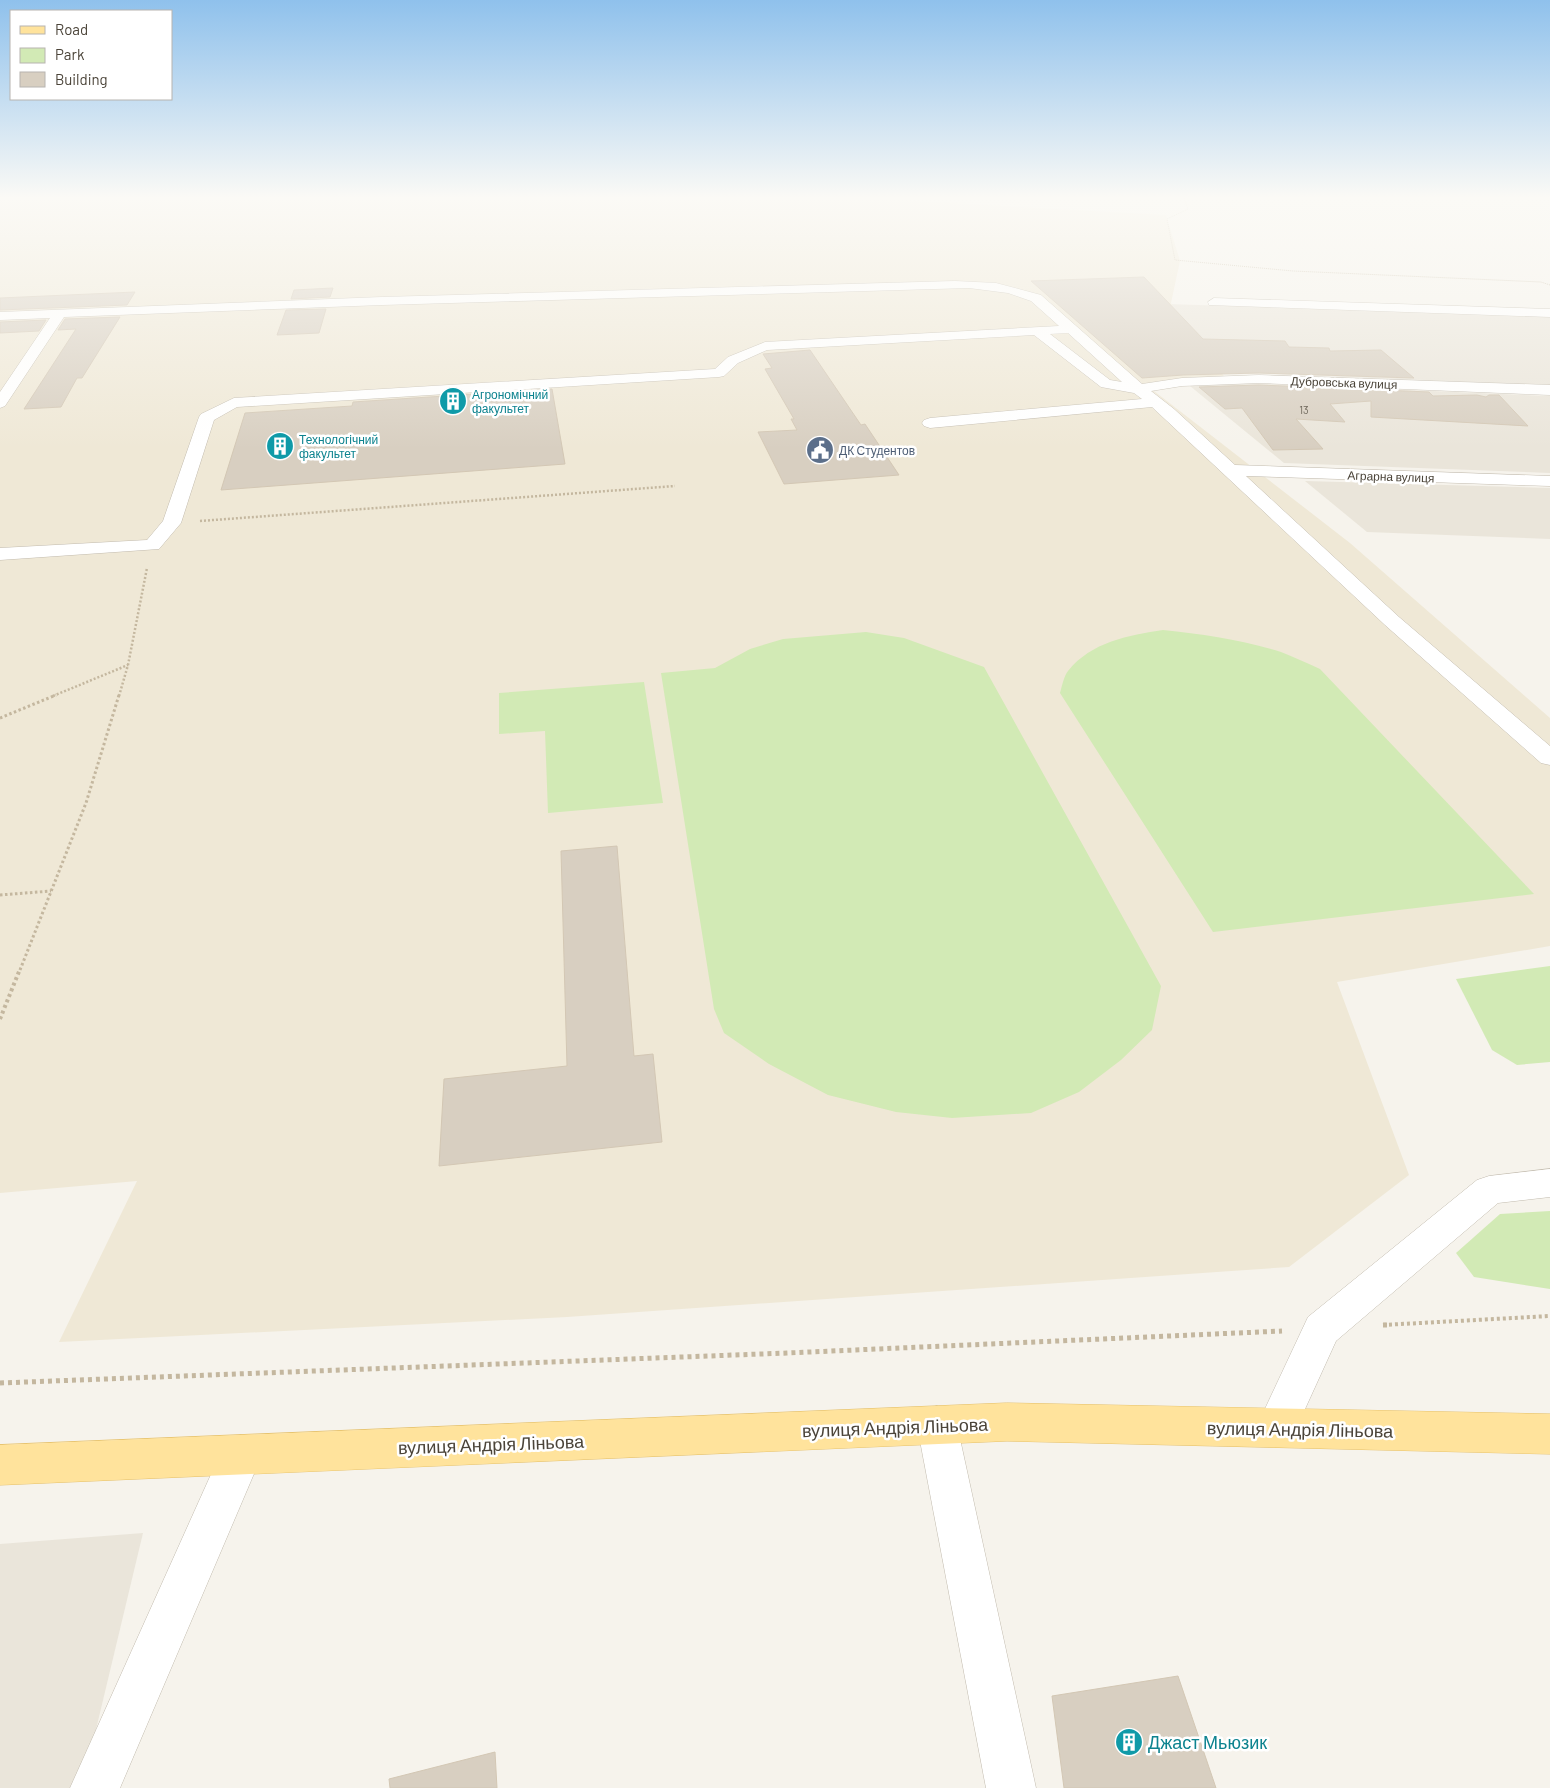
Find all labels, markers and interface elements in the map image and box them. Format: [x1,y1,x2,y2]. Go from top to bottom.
legend [10,10,172,100]
text: Road [55,20,88,38]
text: Park [55,45,85,63]
text: Building [55,70,108,88]
street label: Дубровська вулиця [1290,373,1398,392]
building icon: Агрономічний факультет [438,386,468,416]
place label: Агрономічний факультет [472,387,548,416]
house number: 13 [1299,403,1309,416]
building icon: Технологічний факультет [265,431,295,461]
place label: Технологічний факультет [299,432,378,461]
public building icon: ДК Студентов [805,435,835,465]
place label: ДК Студентов [839,443,915,458]
street label: Аграрна вулиця [1347,467,1435,486]
street label: вулиця Андрія Ліньова [802,1413,989,1441]
street label: вулиця Андрія Ліньова [1207,1416,1394,1442]
street label: вулиця Андрія Ліньова [398,1430,585,1458]
building icon: Джаст Мьюзик [1114,1727,1144,1757]
place label: Джаст Мьюзик [1148,1731,1267,1753]

